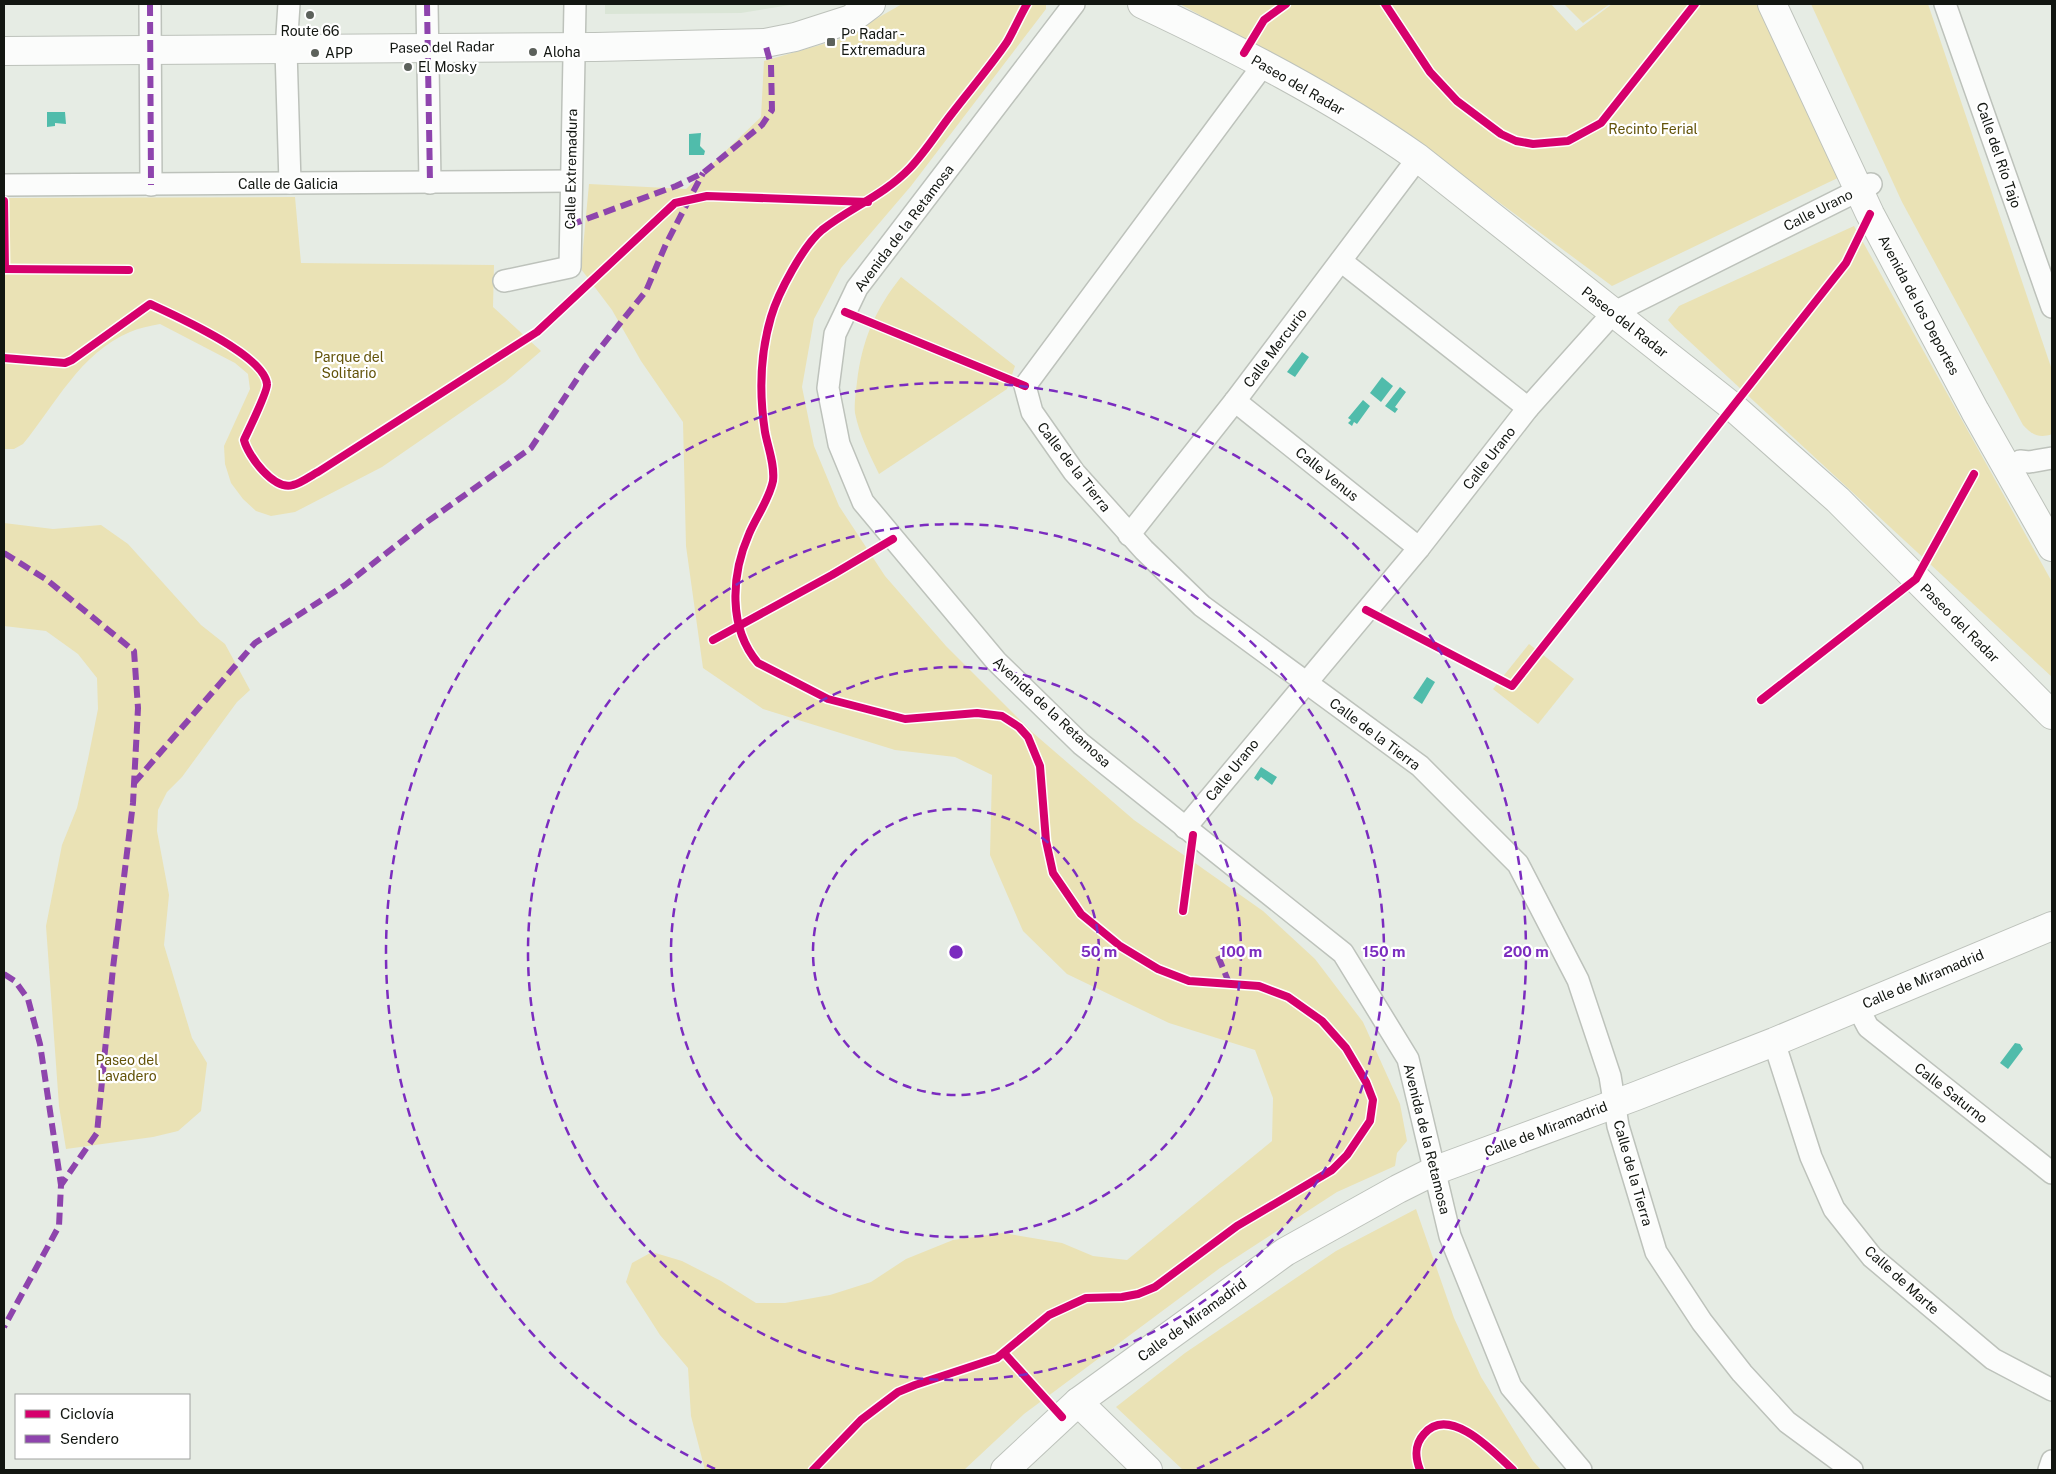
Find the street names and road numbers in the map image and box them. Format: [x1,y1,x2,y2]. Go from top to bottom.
street label: Paseo del Radar [389,38,495,56]
street label: Paseo del Radar [1248,52,1348,118]
street label: Calle del Río Tajo [1973,100,2025,210]
street label: Calle Extremadura [562,109,580,229]
street label: Avenida de la Retamosa [851,161,957,295]
street label: Calle de Galicia [238,176,338,192]
street label: Calle Urano [1781,186,1855,234]
street label: Avenida de los Deportes [1875,232,1963,378]
street label: Paseo del Radar [1579,283,1671,361]
street label: Calle Mercurio [1240,305,1310,391]
street label: Calle de la Tierra [1034,419,1114,515]
street label: Calle Urano [1460,423,1519,493]
street label: Calle Venus [1292,444,1362,504]
street label: Paseo del Radar [1917,580,2003,666]
street label: Avenida de la Retamosa [990,653,1114,771]
street label: Calle de la Tierra [1327,695,1423,773]
street label: Calle Urano [1202,736,1262,804]
street label: Calle de Miramadrid [1860,946,1986,1012]
street label: Calle Saturno [1911,1060,1991,1127]
street label: Avenida de la Retamosa [1401,1062,1453,1216]
street label: Calle de Miramadrid [1482,1098,1610,1160]
street label: Calle de la Tierra [1610,1118,1656,1228]
street label: Calle de Marte [1862,1242,1942,1318]
street label: Calle de Miramadrid [1135,1275,1249,1365]

